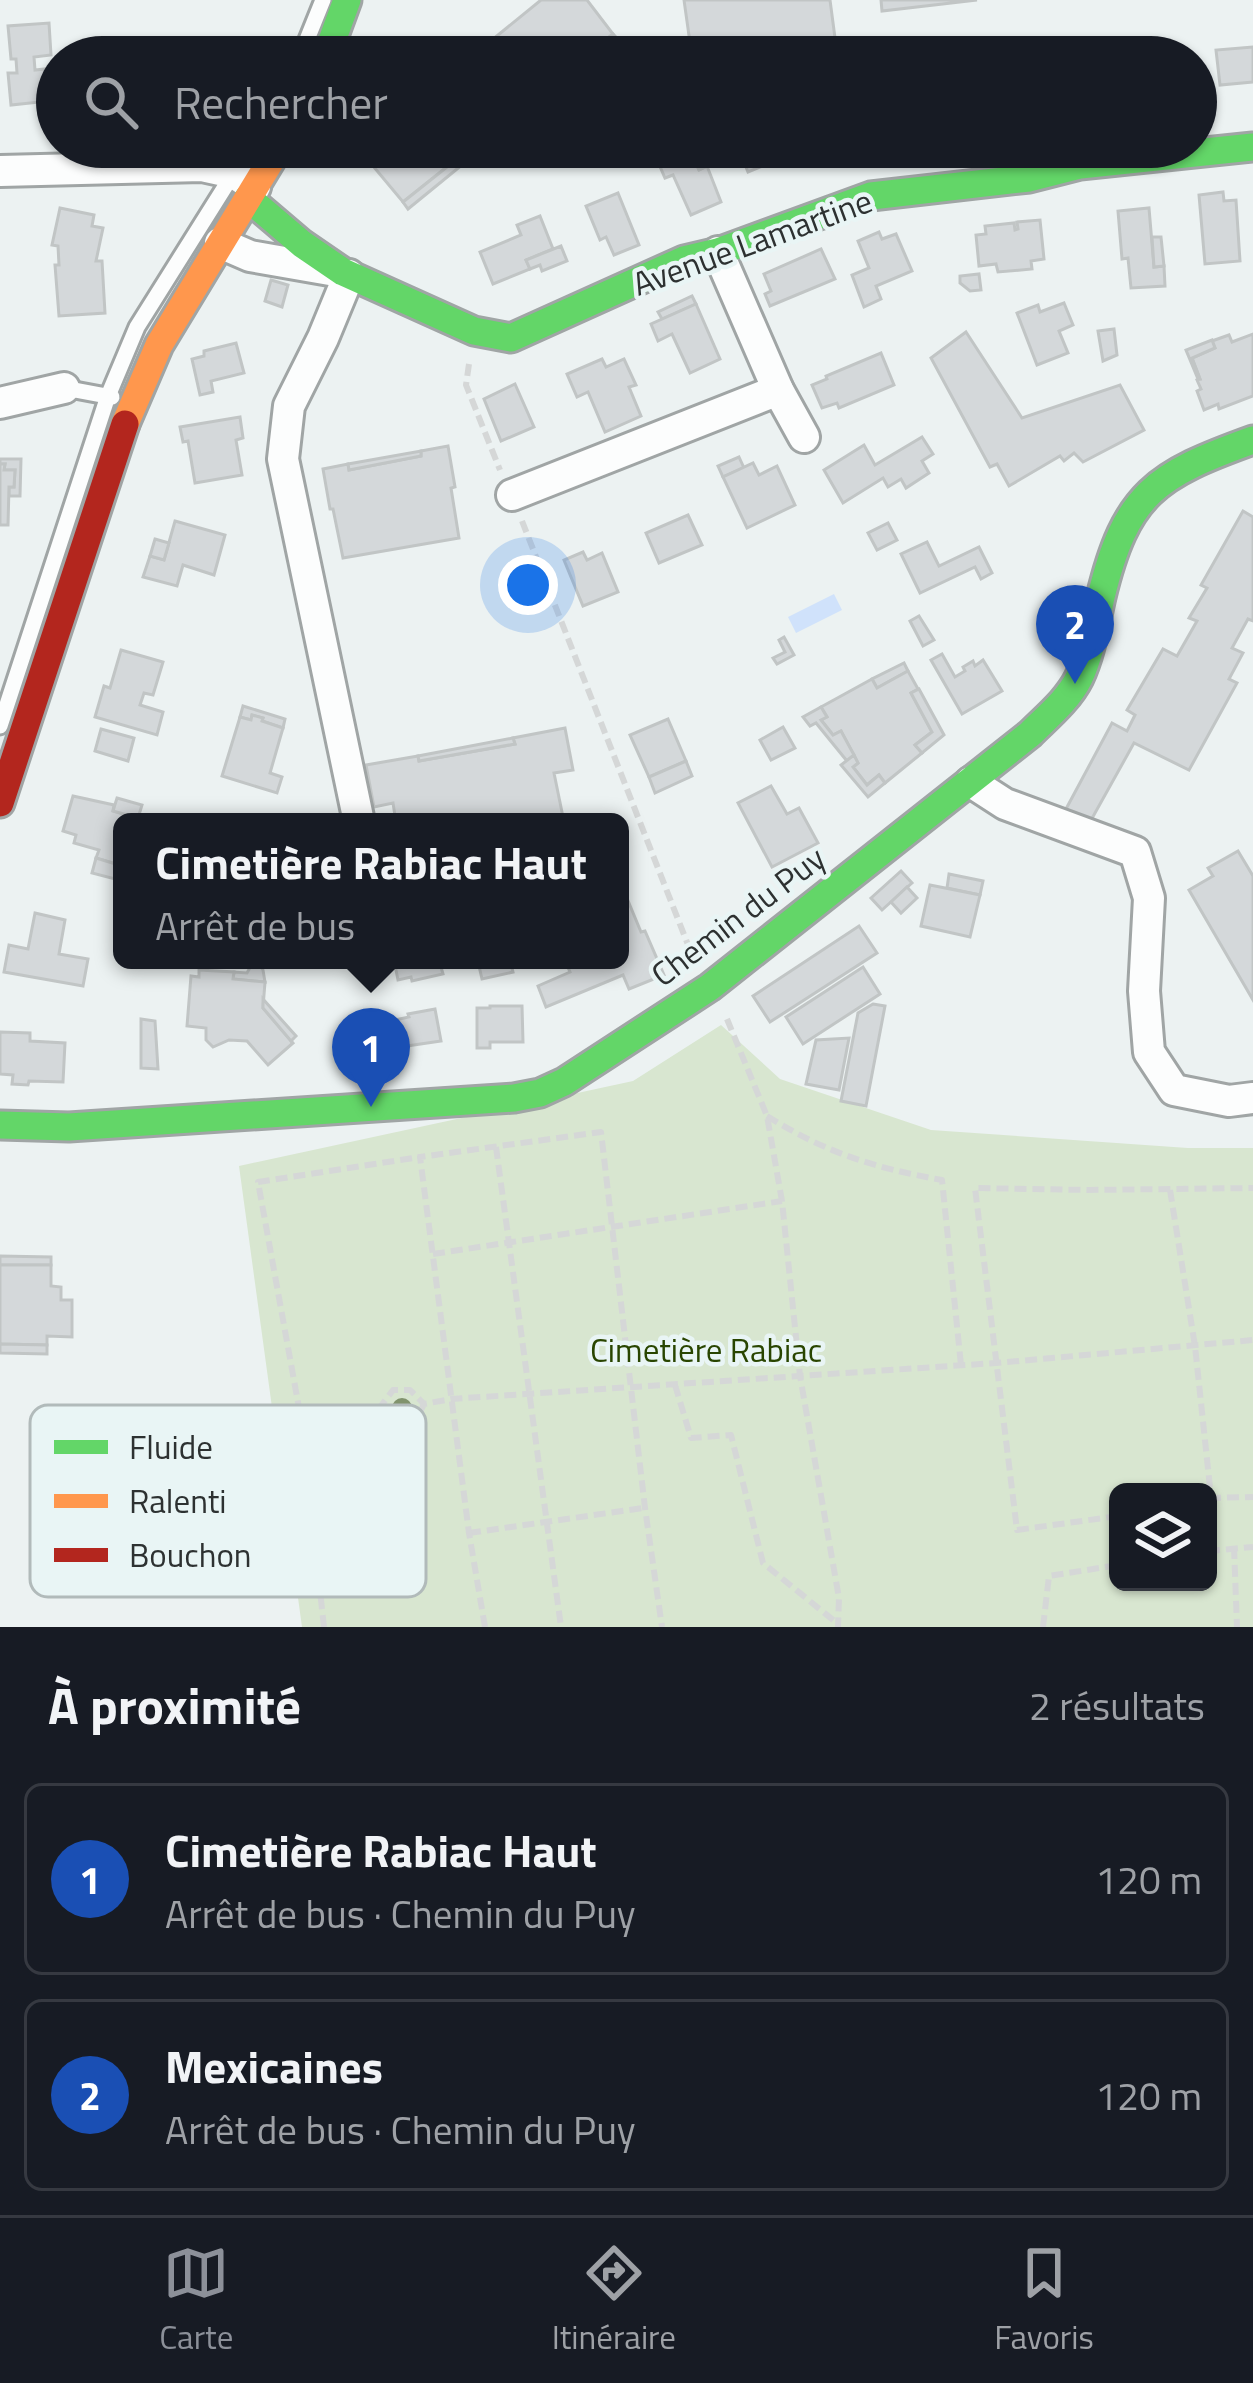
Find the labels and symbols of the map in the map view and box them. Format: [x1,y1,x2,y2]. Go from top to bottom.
street label: Avenue Lamartine [625,175,879,309]
your location [498,555,558,615]
pin: 2 [1036,585,1114,684]
street label: Chemin du Puy [640,834,836,998]
pin: 1 [332,1008,410,1107]
park label: Cimetière Rabiac [590,1325,822,1375]
legend [30,1405,426,1597]
text: Fluide [129,1422,213,1472]
text: Ralenti [129,1476,227,1526]
text: Bouchon [129,1530,252,1580]

